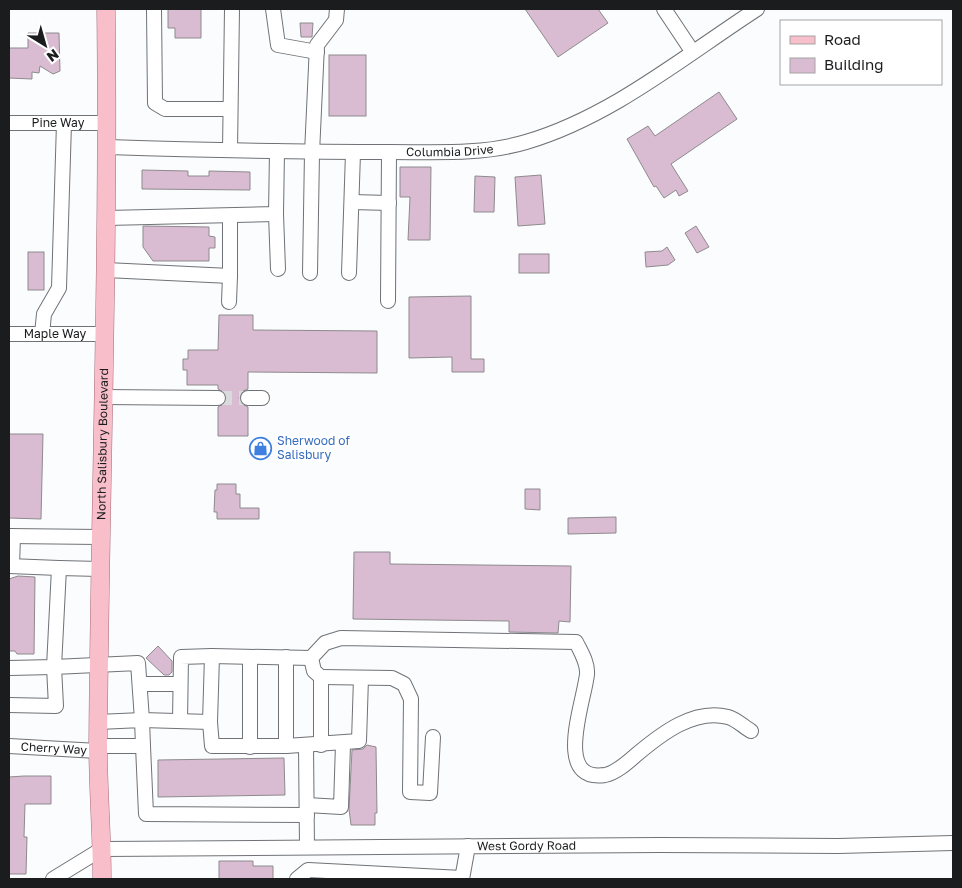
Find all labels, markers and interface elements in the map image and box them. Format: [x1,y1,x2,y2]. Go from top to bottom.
north arrow [20,20,70,70]
legend [780,20,942,85]
text: Road [824,30,861,48]
text: N [44,46,62,66]
text: Building [824,55,884,73]
street label: Pine Way [32,115,85,130]
street label: Columbia Drive [406,141,494,159]
street label: Maple Way [24,326,87,341]
street label: North Salisbury Boulevard [93,368,111,520]
place label: Sherwood of Salisbury [277,433,350,462]
shop icon: Sherwood of Salisbury [249,436,273,460]
street label: Cherry Way [20,739,88,757]
street label: West Gordy Road [477,838,576,853]

